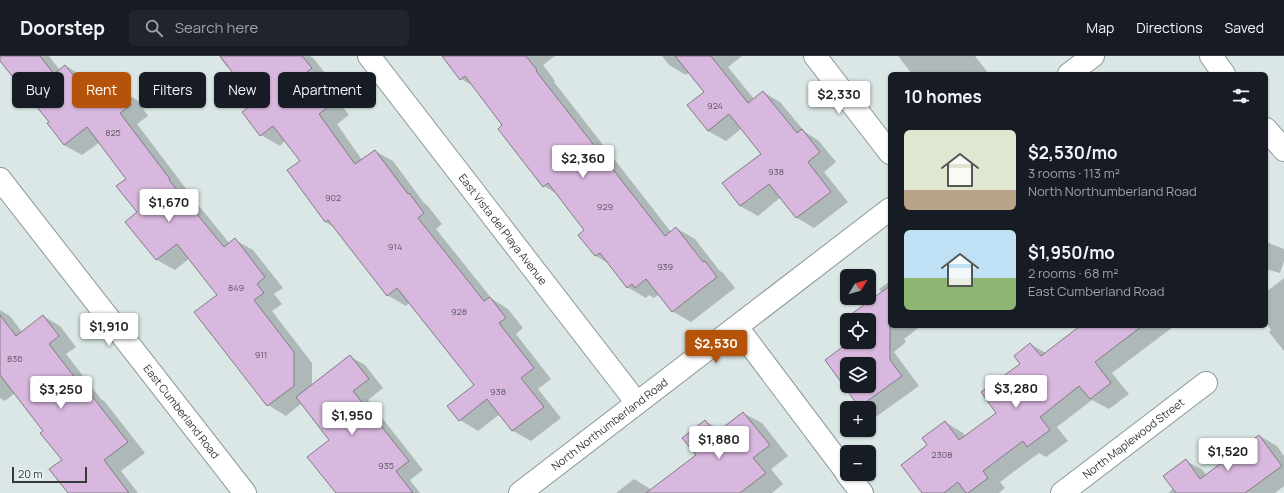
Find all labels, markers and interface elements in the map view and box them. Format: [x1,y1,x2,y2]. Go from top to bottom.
search box [129,10,409,46]
text: Doorstep [20,15,105,41]
icon: search [143,17,165,39]
text: Search here [175,17,258,38]
text: Map [1086,18,1114,37]
text: Directions [1136,18,1203,37]
text: Saved [1225,18,1264,37]
chip: Buy [12,72,64,108]
chip: Rent [72,72,131,108]
chip: Filters [139,72,206,108]
chip: New [214,72,270,108]
chip: Apartment [278,72,376,108]
pin: $2,330 [806,81,872,115]
text: $2,330 [817,85,861,103]
text: 10 homes [904,85,982,108]
icon: filters [1230,85,1252,107]
house number: 924 [707,99,723,112]
house number: 825 [105,126,121,139]
text: $2,530/mo [1028,141,1118,164]
pin: $2,360 [550,145,616,179]
icon: home [936,146,984,194]
text: $2,360 [561,149,605,167]
text: 3 rooms · 113 m² [1028,164,1120,182]
house number: 938 [768,165,784,178]
street label: East Vista del Playa Avenue [456,170,551,288]
text: North Northumberland Road [1028,182,1197,200]
pin: $1,670 [136,189,202,223]
house number: 902 [325,191,341,204]
text: $1,670 [149,193,189,211]
house number: 929 [597,200,613,213]
house number: 914 [388,240,402,253]
text: $1,950/mo [1028,241,1115,264]
icon: home [936,246,984,294]
house number: 939 [657,260,673,273]
text: 2 rooms · 68 m² [1028,264,1118,282]
north arrow [840,269,876,305]
map controls [840,269,876,481]
house number: 849 [228,281,244,294]
text: East Cumberland Road [1028,282,1164,300]
house number: 928 [451,305,467,318]
pin: $1,910 [76,313,142,347]
button: locate [840,313,876,349]
text: $1,910 [89,317,129,335]
pin: $2,530 [683,330,749,364]
text: $2,530 [694,334,738,352]
house number: 911 [255,348,267,361]
house number: 836 [7,352,23,365]
button: layers [840,357,876,393]
street label: East Cumberland Road [140,361,223,461]
street label: North Northumberland Road [548,374,671,473]
pin: $3,280 [983,375,1049,409]
pin: $3,250 [28,376,94,410]
text: $3,280 [994,379,1038,397]
text: $3,250 [39,380,83,398]
house number: 938 [490,385,506,398]
street label: North Maplewood Street [1079,394,1187,482]
button: + [840,401,876,437]
pin: $1,950 [319,402,385,436]
text: $1,950 [331,406,373,424]
pin: $1,880 [686,426,752,460]
text: $1,880 [698,430,740,448]
pin: $1,520 [1195,438,1261,472]
text: $1,520 [1208,442,1248,460]
button: − [840,445,876,481]
house number: 2308 [932,448,952,461]
house number: 935 [378,459,394,472]
scale bar [12,465,87,484]
text: 20 m [18,466,43,481]

